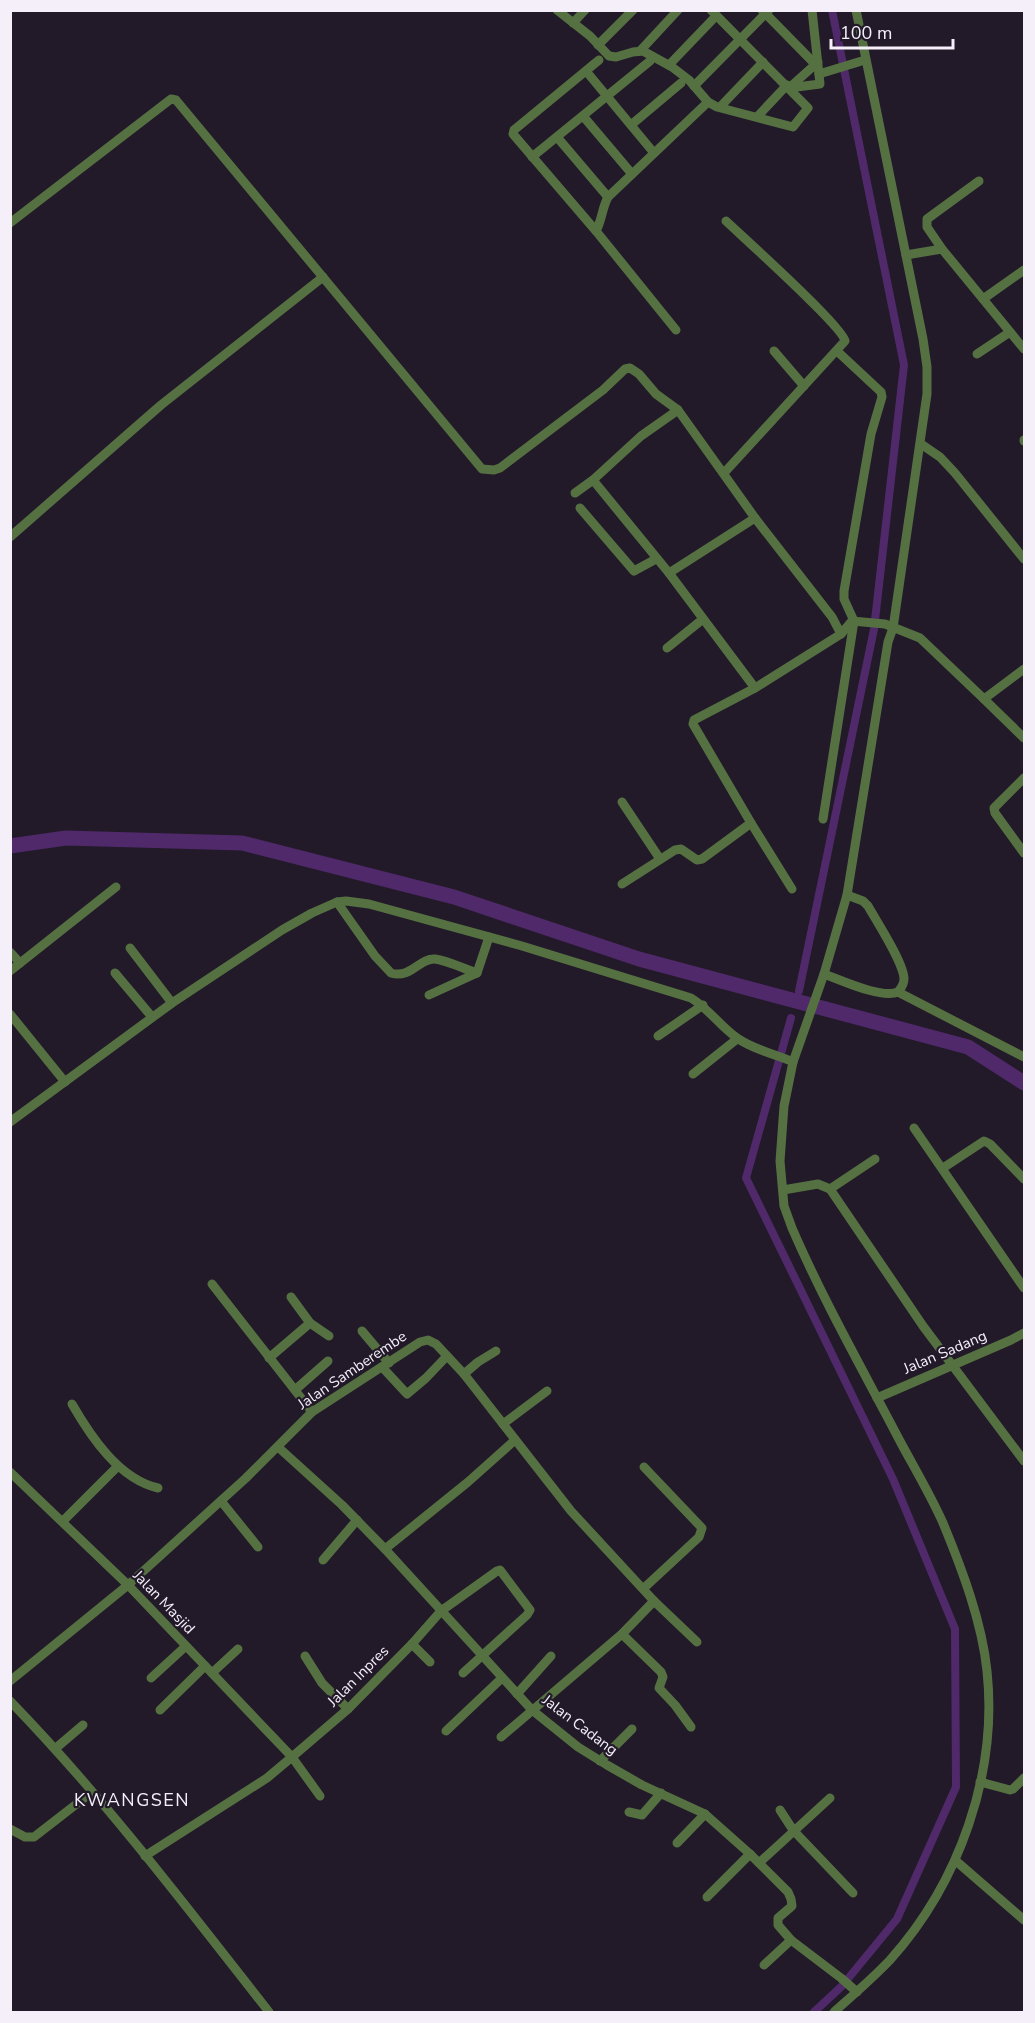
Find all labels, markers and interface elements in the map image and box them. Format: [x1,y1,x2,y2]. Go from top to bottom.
scale bar [831,12,952,50]
text: 100 m [840,21,892,45]
street label: Jalan Sadang [899,1325,990,1379]
street label: Jalan Samberembe [293,1326,410,1414]
street label: Jalan Masjid [128,1565,199,1638]
street label: Jalan Inpres [322,1641,393,1712]
street label: Jalan Cadang [537,1690,622,1760]
district label: KWANGSEN [74,1788,190,1812]

